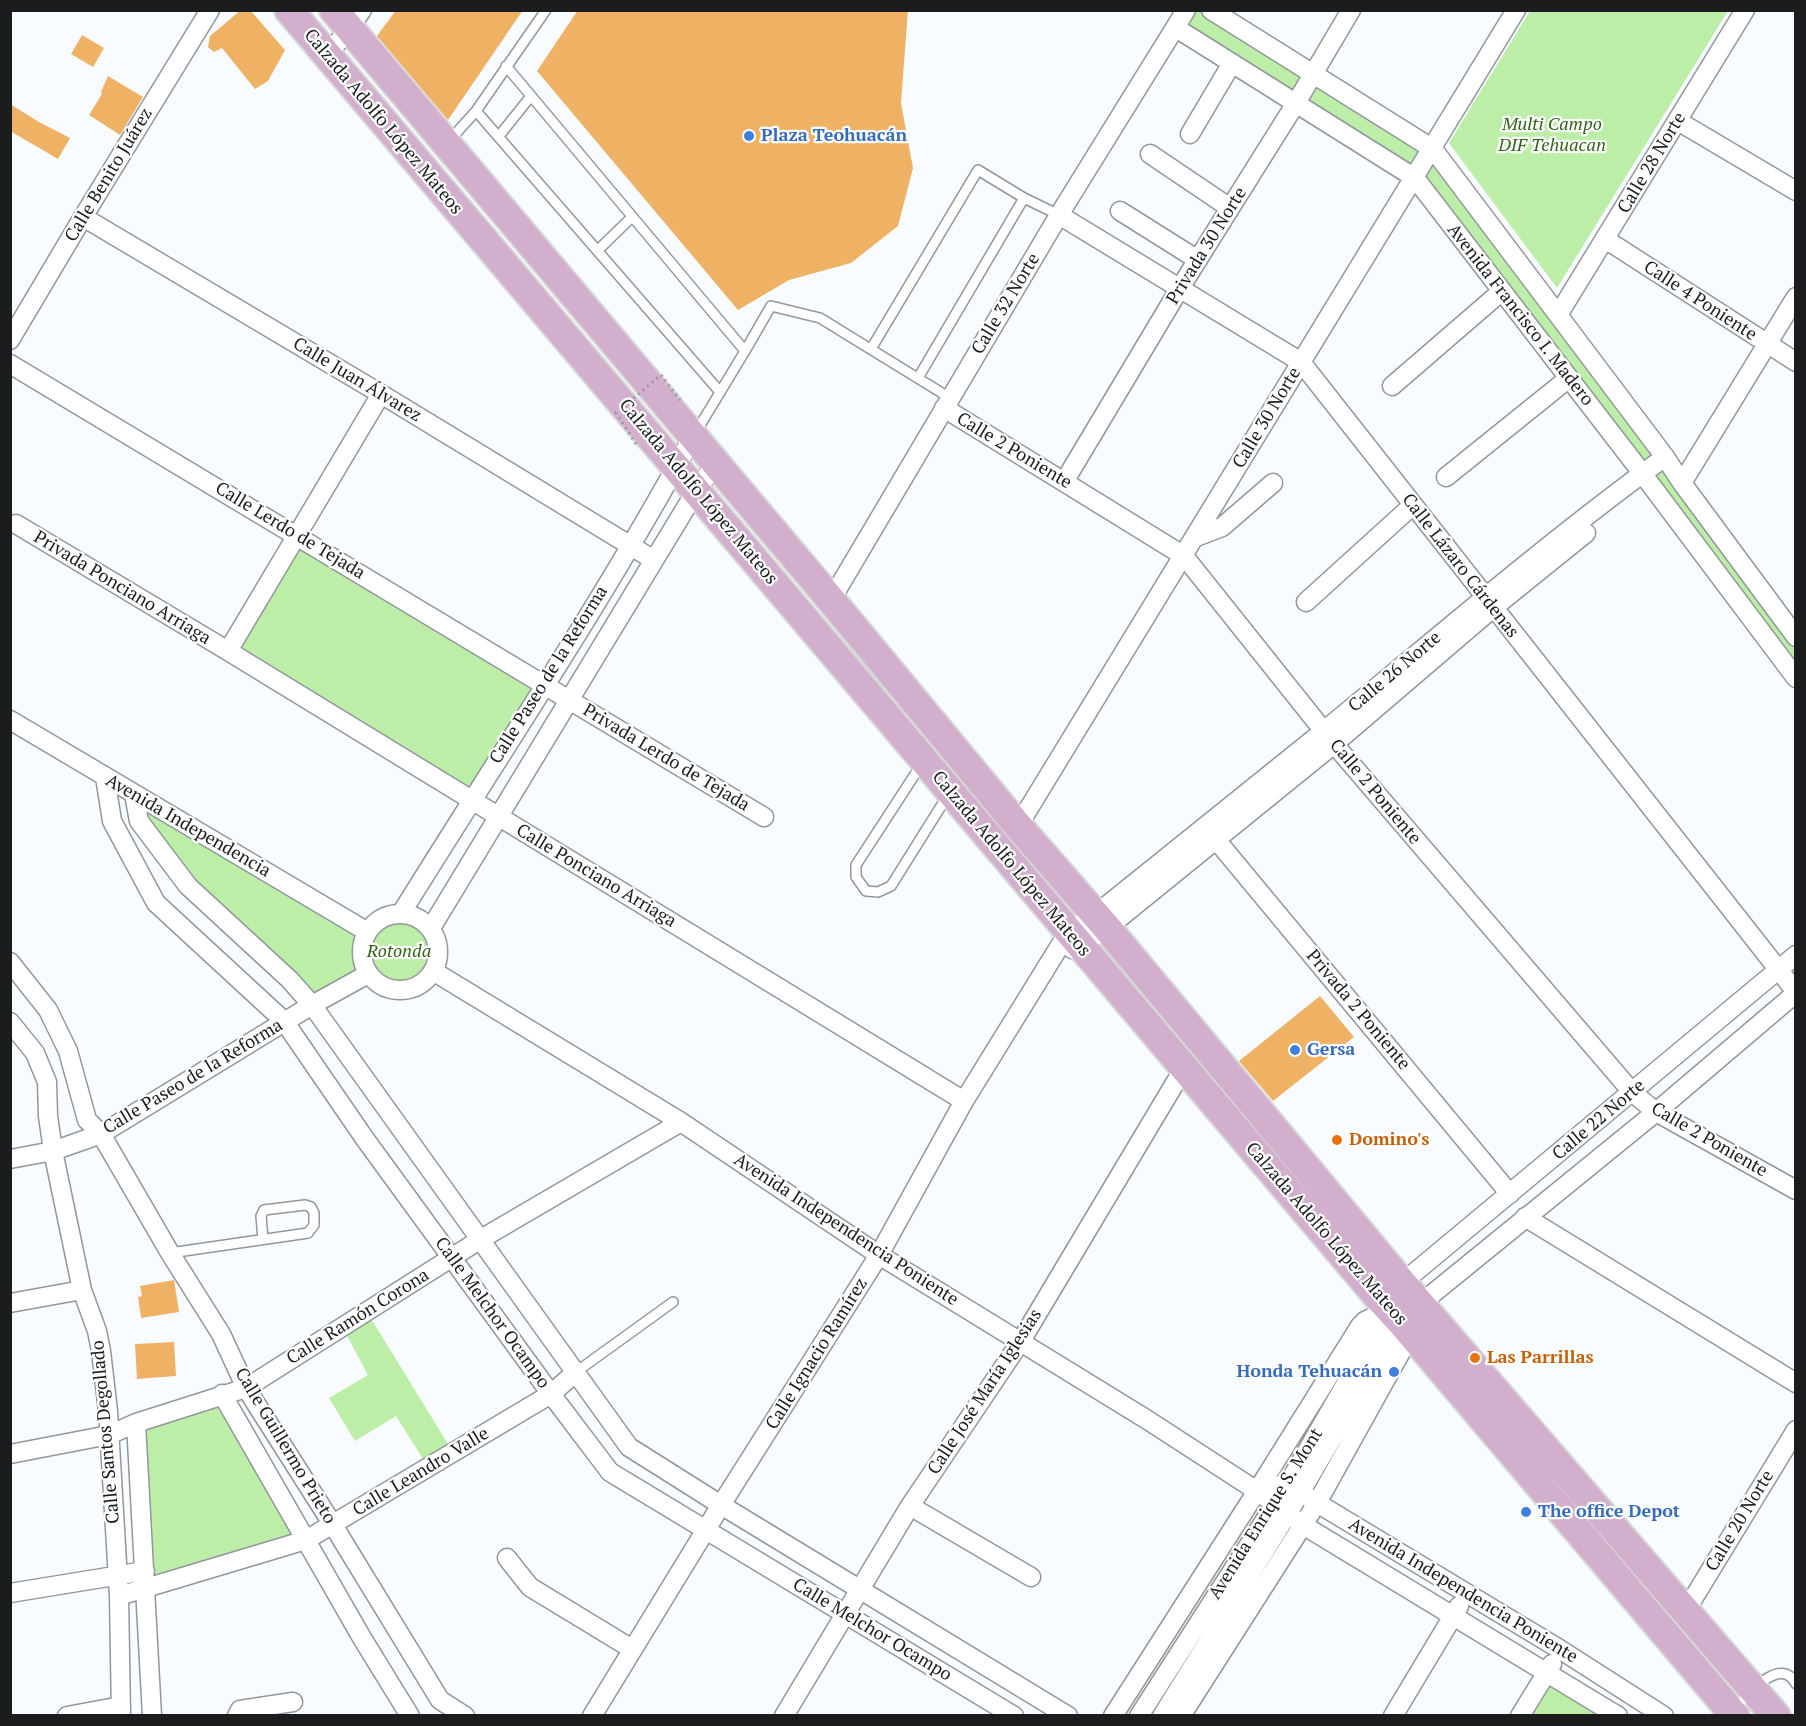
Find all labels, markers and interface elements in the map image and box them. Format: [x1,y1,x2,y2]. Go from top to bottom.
street label: Calzada Adolfo López Mateos [299,25,467,219]
street label: Calle Benito Juárez [61,104,157,246]
street label: Calle 28 Norte [1613,108,1691,218]
park label: Multi Campo DIF Tehuacan [1498,114,1606,156]
place label: Plaza Teohuacán [761,125,907,147]
marker: Plaza Teohuacán [742,129,756,143]
street label: Privada 30 Norte [1162,183,1252,309]
street label: Avenida Francisco I. Madero [1442,220,1598,410]
street label: Calle 32 Norte [967,249,1045,359]
street label: Calle 4 Poniente [1639,256,1761,346]
street label: Calle Juan Álvarez [289,333,425,427]
street label: Calle 30 Norte [1228,363,1306,473]
street label: Calzada Adolfo López Mateos [614,395,782,589]
street label: Calle 2 Poniente [952,408,1076,494]
street label: Calle Lerdo de Tejada [211,478,369,584]
street label: Calle Lázaro Cárdenas [1397,490,1523,642]
street label: Privada Ponciano Arriaga [30,527,214,649]
street label: Calle Paseo de la Reforma [485,582,613,768]
street label: Calle 26 Norte [1344,627,1446,717]
street label: Privada Lerdo de Tejada [579,700,753,816]
street label: Calle 2 Poniente [1325,735,1425,849]
street label: Calzada Adolfo López Mateos [927,767,1095,961]
street label: Avenida Independencia [102,770,274,882]
street label: Calle Ponciano Arriaga [512,820,680,932]
park label: Rotonda [367,941,431,963]
street label: Privada 2 Poniente [1301,945,1415,1075]
street label: Calle Paseo de la Reforma [99,1015,287,1139]
place label: Gersa [1307,1039,1355,1061]
marker: Gersa [1288,1043,1302,1057]
street label: Calle 22 Norte [1548,1075,1650,1165]
street label: Calle 2 Poniente [1647,1098,1771,1182]
place label: Domino's [1349,1129,1429,1151]
marker: Domino's [1330,1133,1344,1147]
street label: Calzada Adolfo López Mateos [1241,1138,1411,1330]
street label: Avenida Independencia Poniente [730,1149,962,1311]
street label: Calle Melchor Ocampo [430,1233,554,1393]
street label: Calle Ramón Corona [283,1264,433,1370]
street label: Calle Ignacio Ramírez [762,1274,872,1434]
street label: Calle José María Iglesias [923,1305,1047,1479]
street label: Calle Santos Degollado [87,1339,125,1525]
place label: Las Parrillas [1487,1347,1594,1369]
marker: Las Parrillas [1468,1351,1482,1365]
place label: Honda Tehuacán [1236,1361,1382,1383]
street label: Calle Guillermo Prieto [230,1364,340,1528]
marker: Honda Tehuacán [1387,1365,1401,1379]
street label: Calle Leandro Valle [349,1423,493,1521]
street label: Avenida Enrique S. Mont [1205,1425,1327,1603]
street label: Calle 20 Norte [1701,1466,1779,1576]
place label: The office Depot [1538,1501,1680,1523]
marker: The office Depot [1519,1505,1533,1519]
street label: Avenida Independencia Poniente [1345,1514,1581,1668]
street label: Calle Melchor Ocampo [789,1574,955,1686]

